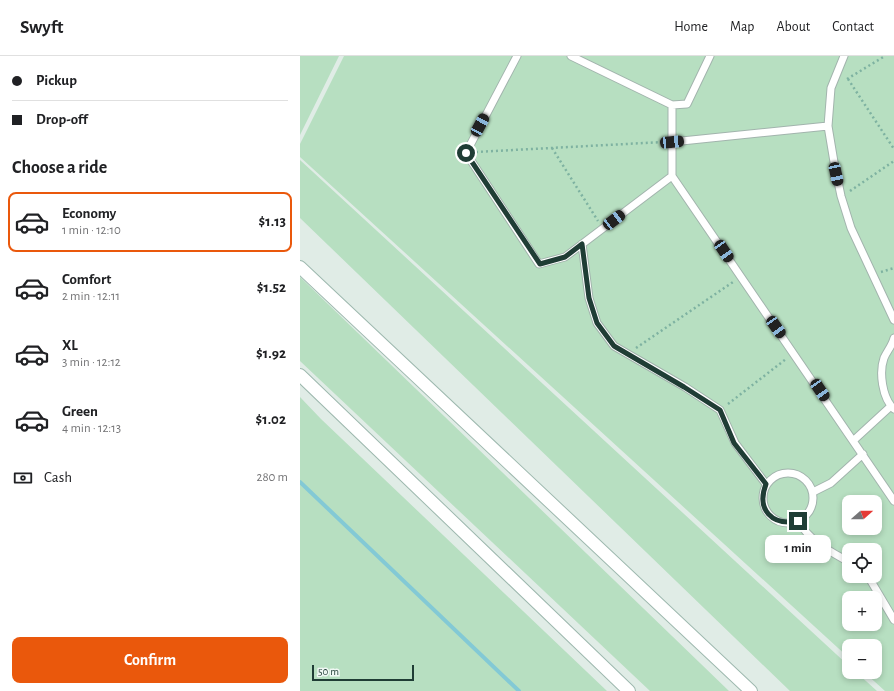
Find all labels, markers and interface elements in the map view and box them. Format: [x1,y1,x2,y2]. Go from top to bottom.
text: Swyft [20,18,64,37]
text: Home [674,20,708,34]
text: Map [730,20,754,34]
text: About [776,20,810,34]
text: Contact [832,20,874,34]
text: Pickup [36,73,77,88]
text: Drop-off [36,112,88,127]
car [469,112,491,138]
car [660,135,684,149]
route start [457,144,475,162]
text: Choose a ride [12,159,107,177]
car [828,161,844,187]
icon: car [14,204,50,240]
text: Economy [62,206,116,221]
car [601,208,627,232]
text: $1.13 [259,214,286,229]
text: 1 min · 12:10 [62,224,121,237]
car [712,238,736,264]
icon: car [14,270,50,306]
text: Comfort [62,272,111,287]
text: $1.52 [257,280,286,295]
text: 2 min · 12:11 [62,290,120,303]
car [764,314,788,340]
icon: car [14,336,50,372]
text: XL [62,338,78,353]
text: $1.92 [256,346,286,361]
text: 3 min · 12:12 [62,356,121,369]
car [808,377,832,403]
icon: car [14,402,50,438]
text: Green [62,404,98,419]
text: $1.02 [256,412,286,427]
text: 4 min · 12:13 [62,422,121,435]
icon: cash [12,467,34,489]
text: Cash [44,470,72,485]
text: 280 m [257,471,288,484]
north arrow [842,495,882,535]
map controls [842,495,882,679]
route end [789,512,807,530]
callout: 1 min [765,535,831,563]
text: 1 min [784,542,812,555]
button: locate [842,543,882,583]
button: + [842,591,882,631]
button: Confirm [12,637,288,683]
button: − [842,639,882,679]
scale bar [312,663,414,682]
text: 50 m [318,666,339,677]

